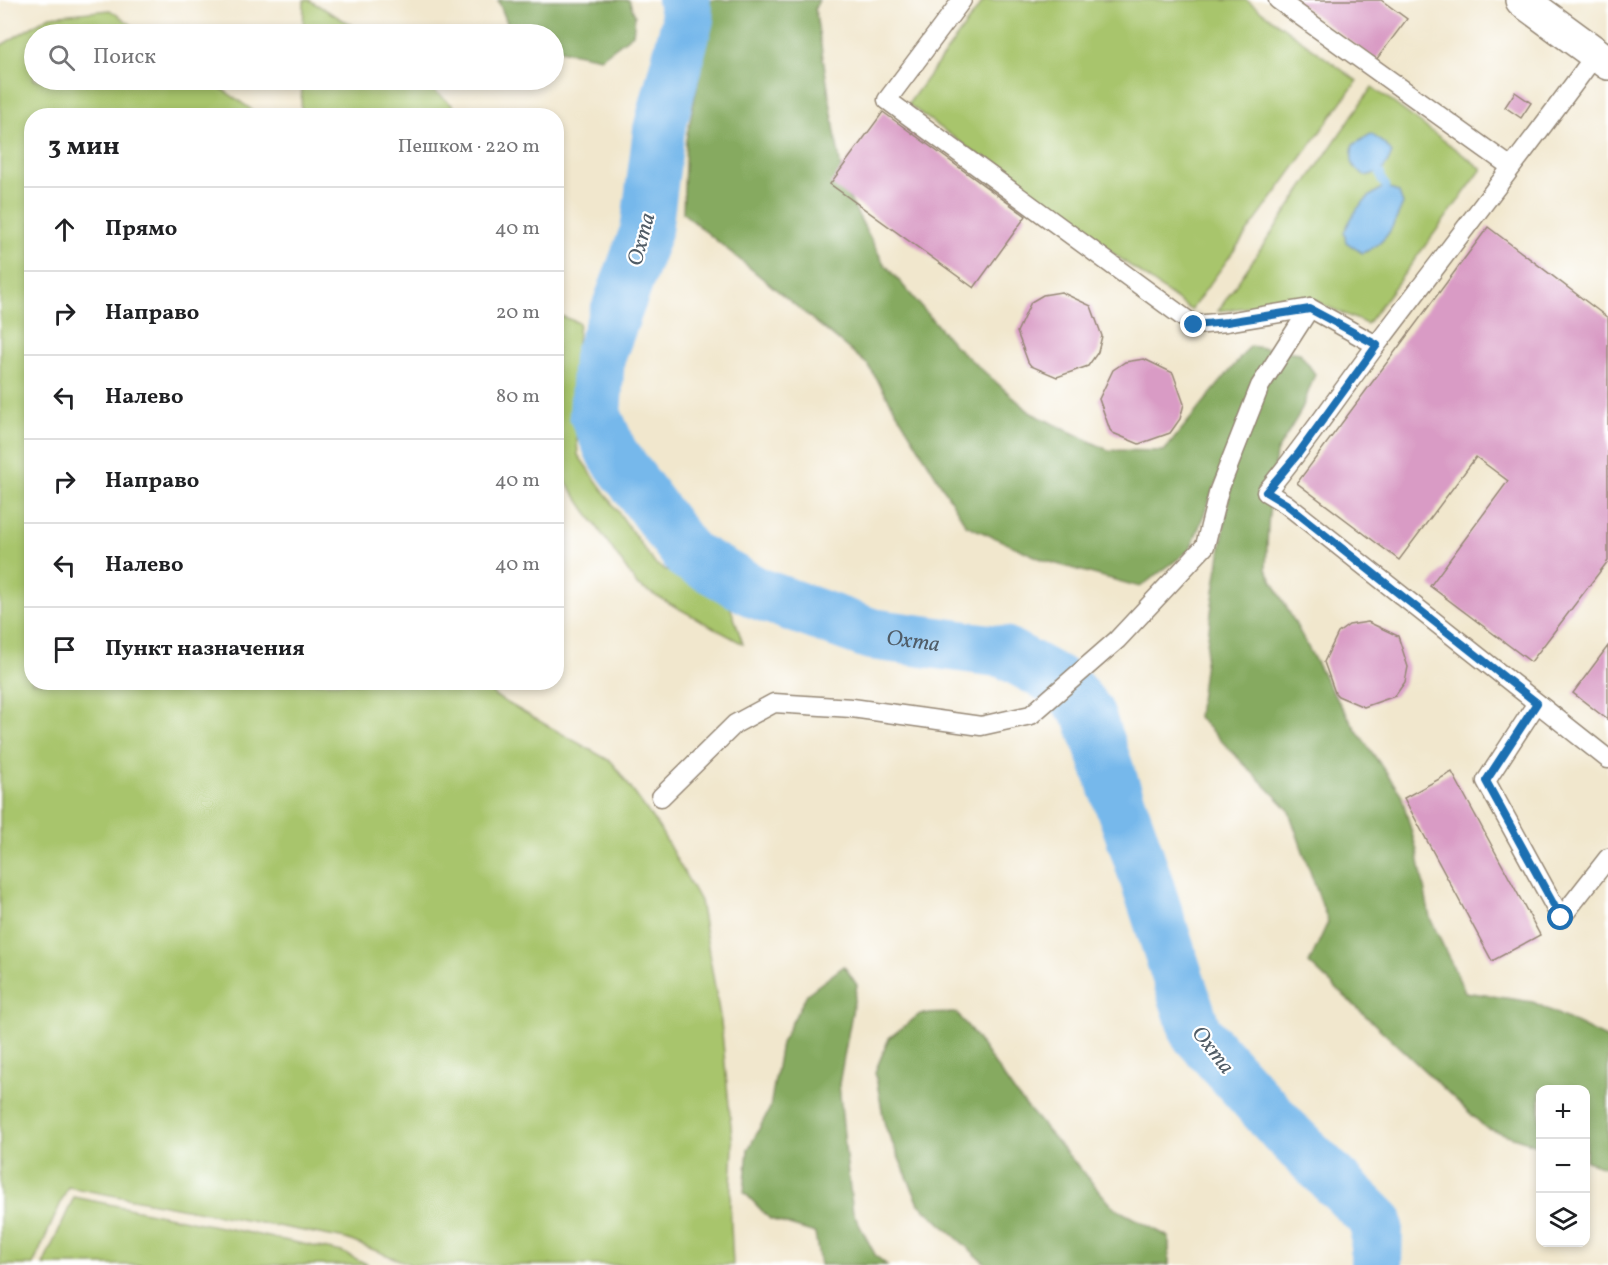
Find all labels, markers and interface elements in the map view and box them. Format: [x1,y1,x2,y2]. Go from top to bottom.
search box [24,24,564,90]
icon: search [45,41,78,74]
text: Поиск [93,42,156,73]
text: 3 мин [48,129,120,165]
text: Пешком · 220 m [398,133,540,161]
water label: Охта [620,210,664,270]
icon: ahead [48,213,81,246]
text: Прямо [105,214,177,245]
text: 40 m [495,215,540,243]
icon: right [48,297,81,330]
text: Направо [105,298,199,329]
text: 20 m [496,299,540,327]
route end [1180,311,1206,337]
icon: left [48,381,81,414]
text: Налево [105,382,184,413]
text: 80 m [496,383,540,411]
icon: right [48,465,81,498]
text: Направо [105,466,199,497]
text: 40 m [495,467,540,495]
icon: left [48,549,81,582]
text: Налево [105,550,184,581]
text: 40 m [495,551,540,579]
water label: Охта [884,623,942,661]
icon: arrive [48,633,81,666]
text: Пункт назначения [105,634,305,665]
route start [1547,904,1573,930]
water label: Охта [1183,1020,1241,1081]
map controls [1536,1085,1590,1247]
button: + [1536,1085,1590,1139]
button: − [1536,1139,1590,1193]
button: layers [1536,1193,1590,1247]

